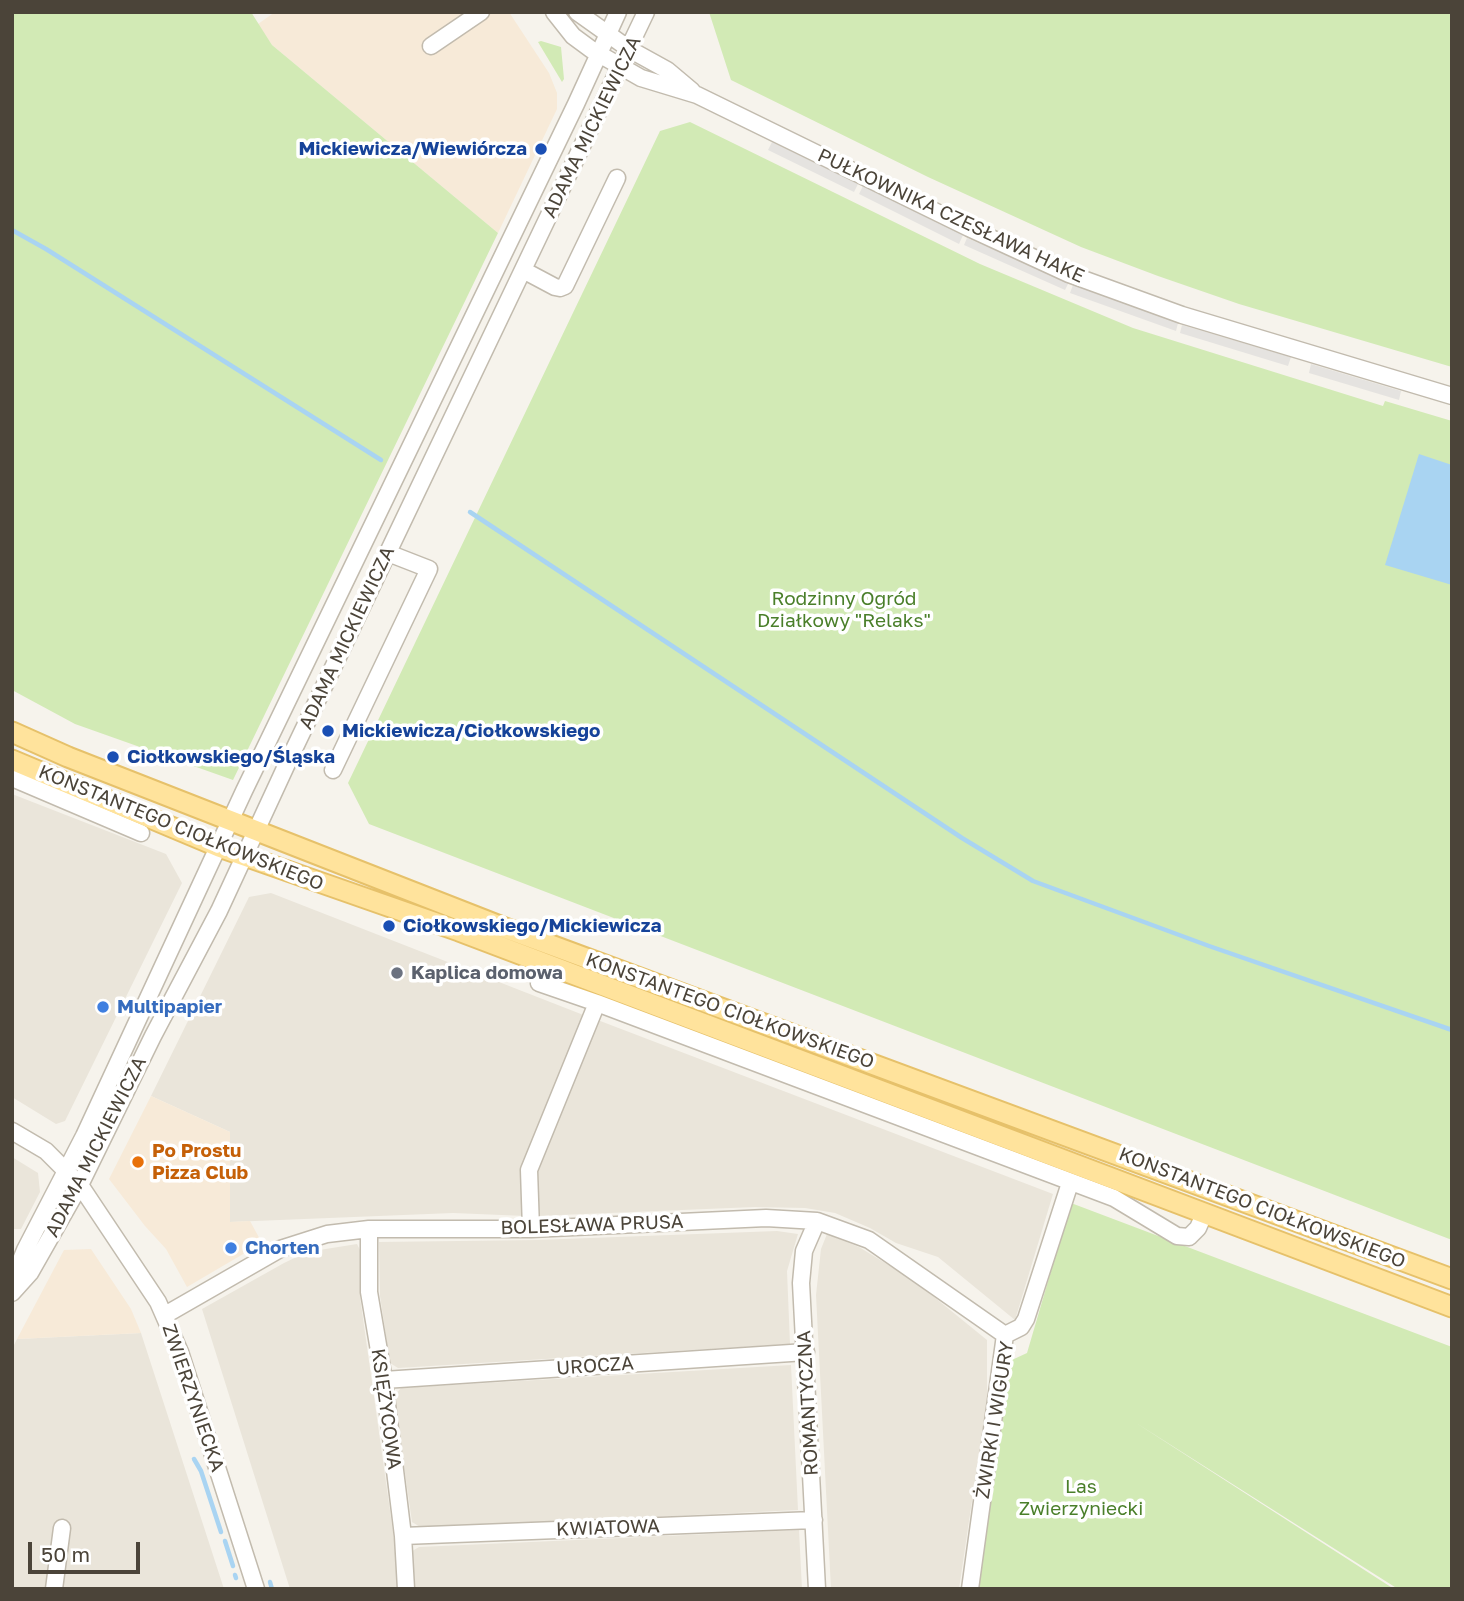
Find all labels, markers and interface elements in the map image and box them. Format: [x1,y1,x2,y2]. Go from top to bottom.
street label: ADAMA MICKIEWICZA [538,33,646,221]
place label: Mickiewicza/Wiewiórcza [298,138,527,160]
marker: Mickiewicza/Wiewiórcza [533,141,549,157]
street label: PUŁKOWNIKA CZESŁAWA HAKE [814,144,1088,288]
street label: ADAMA MICKIEWICZA [295,543,399,733]
park label: Rodzinny Ogród Działkowy "Relaks" [757,588,931,632]
place label: Mickiewicza/Ciołkowskiego [342,720,600,742]
marker: Mickiewicza/Ciołkowskiego [320,723,336,739]
place label: Ciołkowskiego/Śląska [127,746,335,768]
marker: Ciołkowskiego/Śląska [105,749,121,765]
street label: KONSTANTEGO CIOŁKOWSKIEGO [35,760,327,896]
place label: Ciołkowskiego/Mickiewicza [403,915,661,937]
marker: Ciołkowskiego/Mickiewicza [381,918,397,934]
street label: KONSTANTEGO CIOŁKOWSKIEGO [583,948,877,1074]
place label: Kaplica domowa [411,962,563,984]
marker: Kaplica domowa [389,965,405,981]
place label: Multipapier [117,996,222,1018]
marker: Multipapier [95,999,111,1015]
street label: ADAMA MICKIEWICZA [41,1053,151,1241]
place label: Po Prostu Pizza Club [152,1140,248,1184]
street label: KONSTANTEGO CIOŁKOWSKIEGO [1115,1143,1409,1273]
marker: Po Prostu Pizza Club [130,1154,146,1170]
street label: BOLESŁAWA PRUSA [500,1210,684,1240]
place label: Chorten [245,1237,319,1259]
marker: Chorten [223,1240,239,1256]
street label: ZWIERZYNIECKA [157,1321,229,1475]
street label: ROMANTYCZNA [793,1330,823,1476]
street label: ŻWIRKI I WIGURY [971,1340,1019,1500]
street label: KSIĘŻYCOWA [366,1347,406,1471]
street label: UROCZA [555,1352,635,1380]
park label: Las Zwierzyniecki [1019,1476,1143,1520]
street label: KWIATOWA [556,1515,660,1541]
scale bar [32,1528,144,1572]
text: 50 m [41,1541,90,1567]

